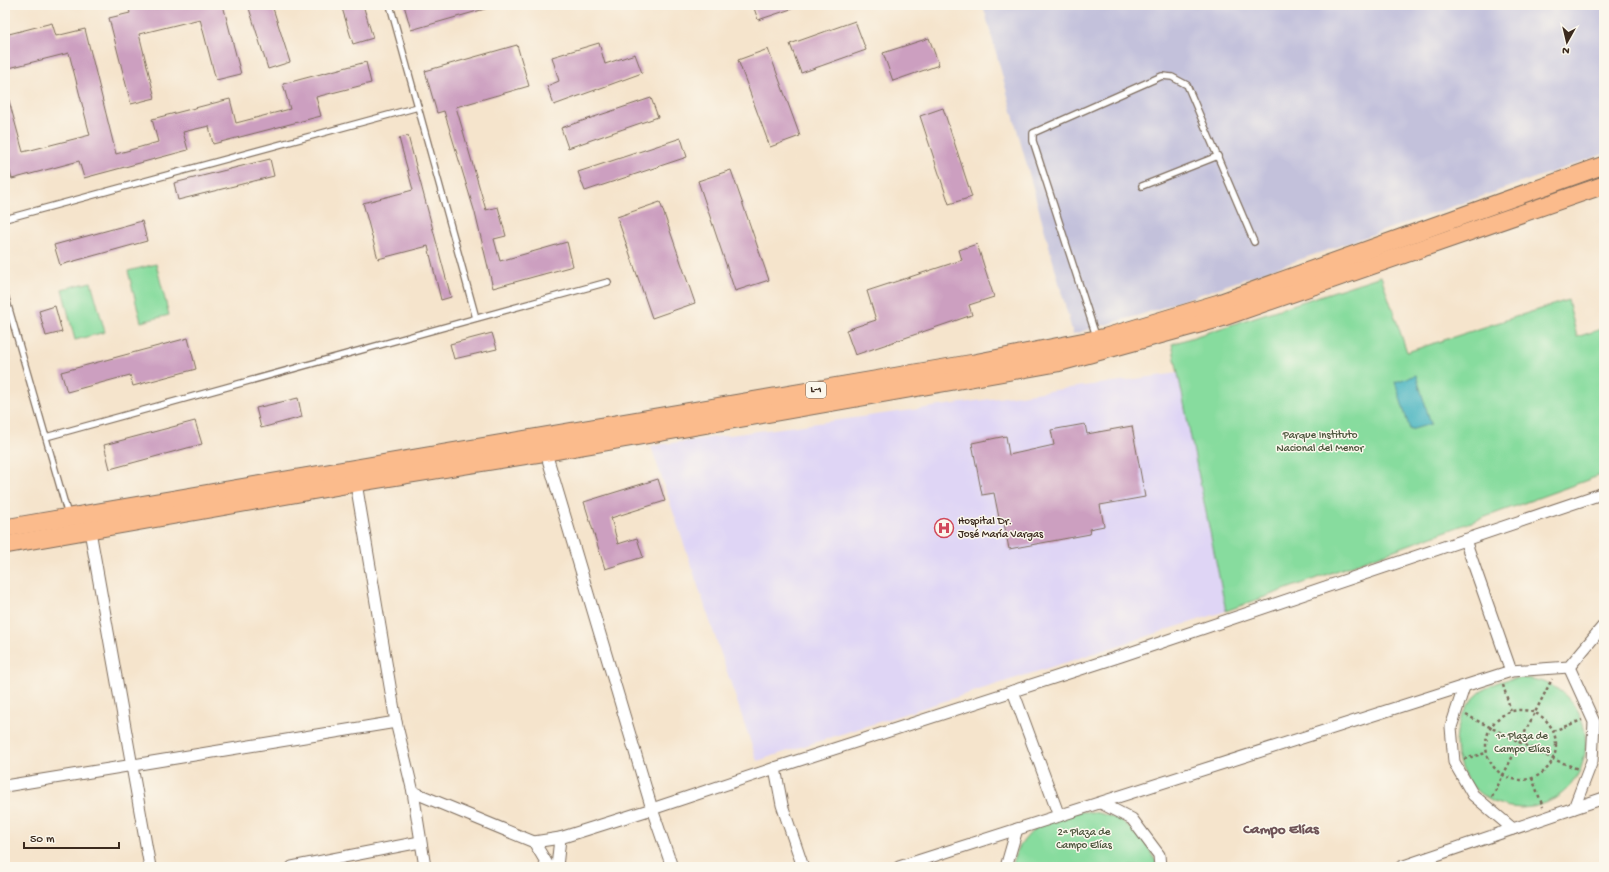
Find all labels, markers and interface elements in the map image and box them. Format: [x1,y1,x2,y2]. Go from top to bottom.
north arrow [1547,22,1587,62]
text: N [1561,43,1570,56]
road number: L-1 [806,382,826,398]
park label: Parque Instituto Nacional del Menor [1277,430,1364,455]
place label: Hospital Dr. José María Vargas [958,516,1044,541]
hospital icon: Hospital Dr. José María Vargas [933,517,955,539]
park label: 1ª Plaza de Campo Elías [1494,731,1551,756]
district label: Campo Elías [1242,821,1320,839]
scale bar [24,824,119,850]
park label: 2ª Plaza de Campo Elías [1056,827,1113,852]
text: 50 m [30,833,55,847]

